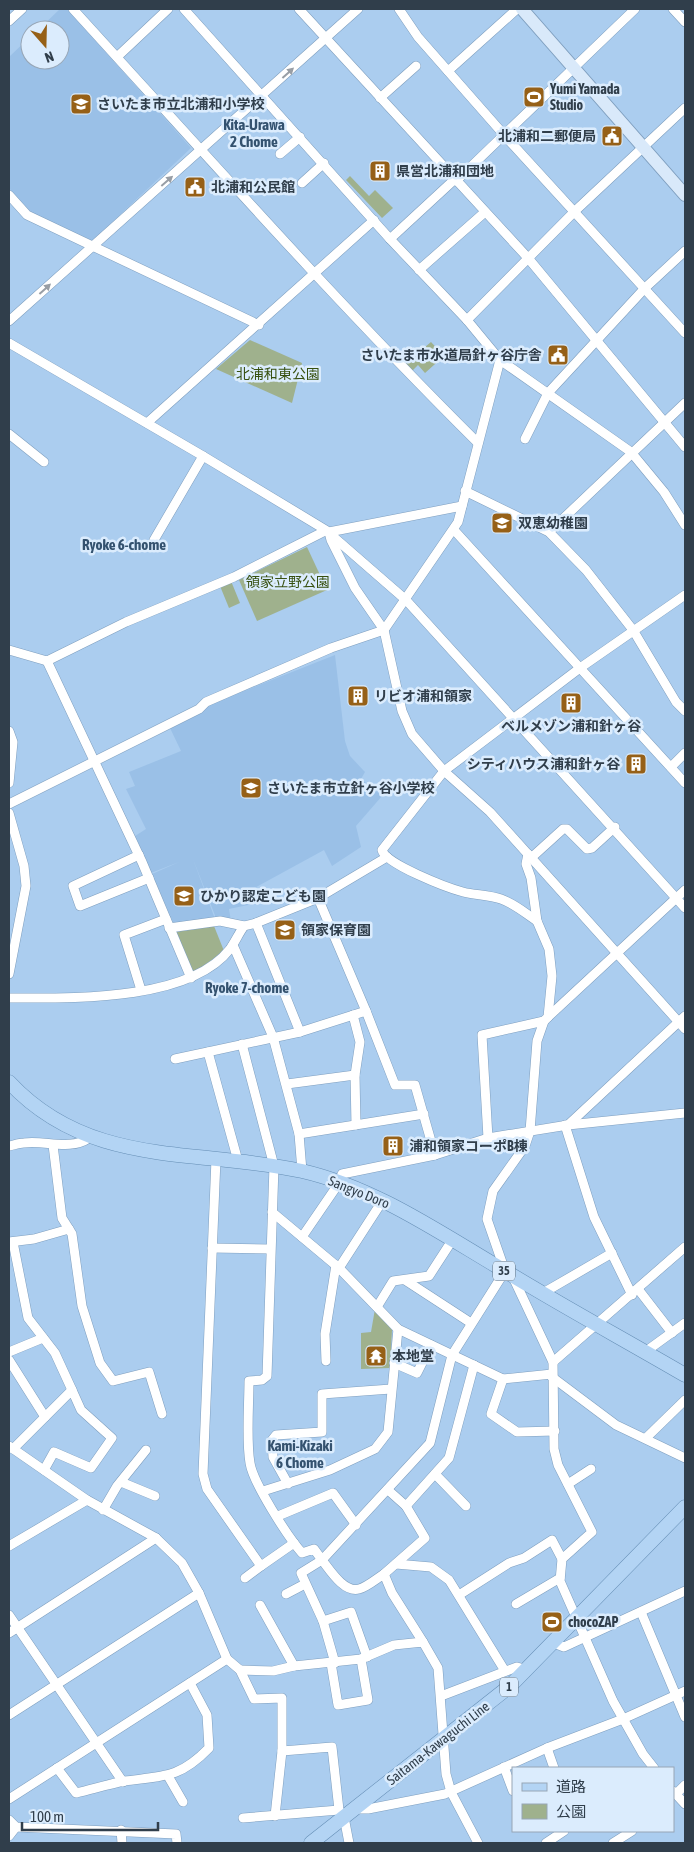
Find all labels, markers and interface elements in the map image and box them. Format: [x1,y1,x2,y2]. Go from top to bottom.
north arrow [20,20,70,70]
text: N [43,48,56,66]
one-way arrow [282,67,294,79]
place label: Yumi Yamada Studio [549,81,620,113]
sports icon: Yumi Yamada Studio [522,85,546,109]
school or university icon: さいたま市立北浦和小学校 [69,92,93,116]
place label: さいたま市立北浦和小学校 [97,96,265,112]
district label: Kita-Urawa 2 Chome [223,116,285,150]
public building icon: 北浦和二郵便局 [600,124,624,148]
place label: 北浦和二郵便局 [498,128,596,144]
building icon: 県営北浦和団地 [368,159,392,183]
place label: 県営北浦和団地 [396,163,494,179]
one-way arrow [160,175,172,187]
public building icon: 北浦和公民館 [183,175,207,199]
place label: 北浦和公民館 [211,179,295,195]
one-way arrow [38,283,50,295]
public building icon: さいたま市水道局針ヶ谷庁舎 [546,343,570,367]
place label: さいたま市水道局針ヶ谷庁舎 [360,347,542,363]
park label: 北浦和東公園 [236,366,320,382]
school or university icon: 双恵幼稚園 [490,511,514,535]
place label: 双恵幼稚園 [518,515,588,531]
district label: Ryoke 6-chome [82,536,166,553]
park label: 領家立野公園 [246,574,330,590]
building icon: リビオ浦和領家 [346,684,370,708]
place label: リビオ浦和領家 [374,688,472,704]
building icon: ベルメゾン浦和針ヶ谷 [559,691,583,715]
place label: ベルメゾン浦和針ヶ谷 [501,718,642,734]
building icon: シティハウス浦和針ヶ谷 [624,752,648,776]
place label: シティハウス浦和針ヶ谷 [467,756,621,772]
school or university icon: さいたま市立針ヶ谷小学校 [239,776,263,800]
place label: さいたま市立針ヶ谷小学校 [267,780,435,796]
school or university icon: ひかり認定こども園 [172,884,196,908]
place label: ひかり認定こども園 [200,888,326,904]
school or university icon: 領家保育園 [273,918,297,942]
place label: 領家保育園 [301,922,371,938]
district label: Ryoke 7-chome [205,979,289,996]
building icon: 浦和領家コーポB棟 [381,1134,405,1158]
place label: 浦和領家コーポB棟 [409,1138,528,1154]
street label: Sangyo Doro [326,1173,392,1211]
road number: 35 [493,1262,515,1280]
temple icon: 本地堂 [364,1344,388,1368]
place label: 本地堂 [392,1348,434,1364]
district label: Kami-Kizaki 6 Chome [267,1437,333,1471]
sports icon: chocoZAP [540,1610,564,1634]
place label: chocoZAP [568,1614,618,1630]
road number: 1 [500,1678,518,1696]
street label: Saitama-Kawaguchi Line [384,1698,492,1788]
legend [512,1767,674,1832]
text: 道路 [556,1778,586,1795]
scale bar [22,1800,159,1832]
text: 公園 [556,1803,586,1820]
text: 100 m [30,1808,64,1825]

